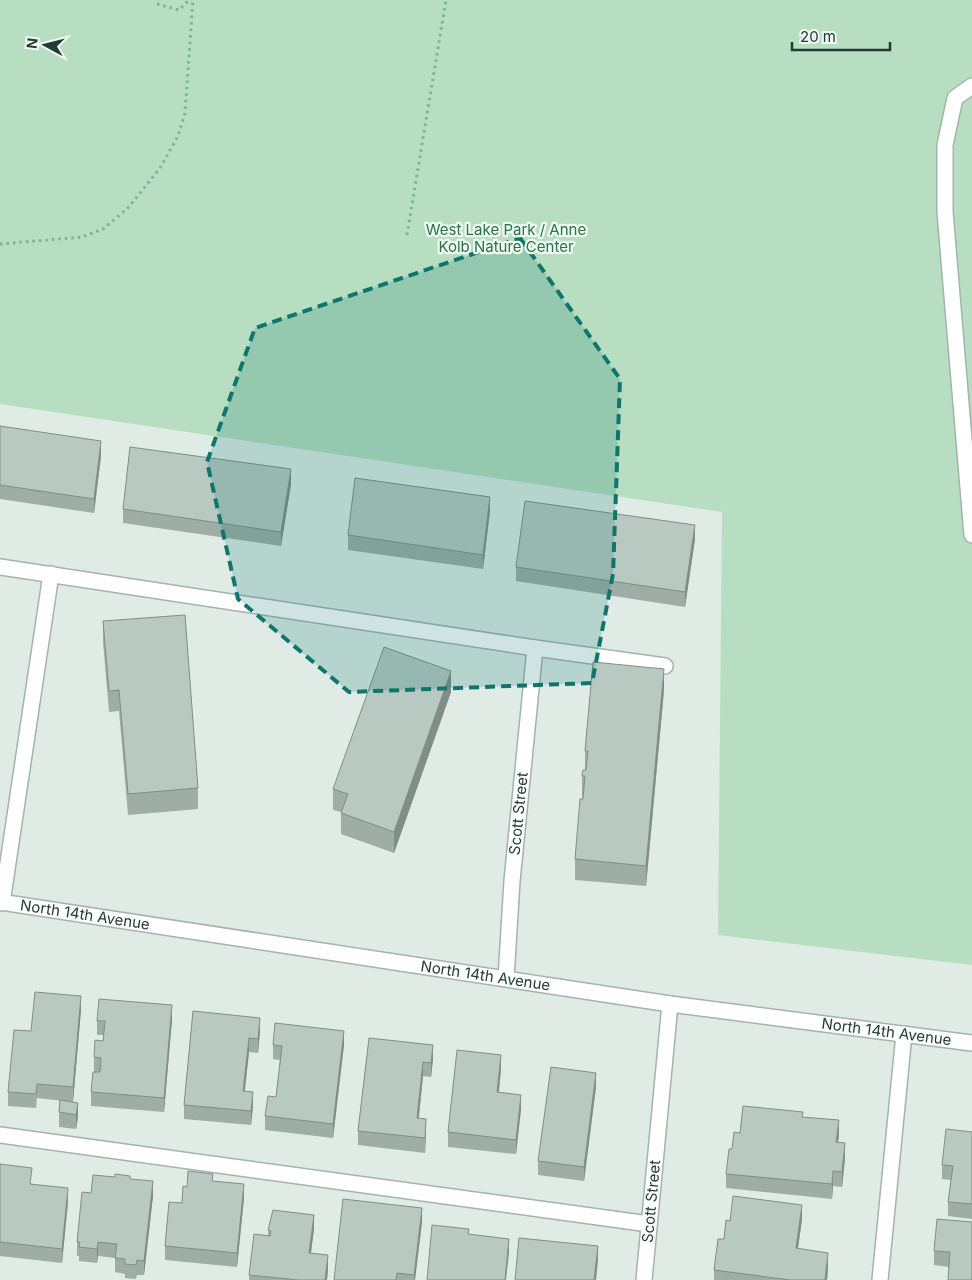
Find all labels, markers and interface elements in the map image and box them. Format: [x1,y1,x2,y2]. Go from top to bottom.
north arrow [20,20,70,70]
scale bar [792,20,890,52]
text: 20 m [800,27,836,46]
text: N [23,37,41,50]
park label: West Lake Park / Anne Kolb Nature Center [426,220,586,256]
street label: Scott Street [505,771,532,856]
street label: North 14th Avenue [19,895,151,934]
street label: North 14th Avenue [419,956,552,995]
street label: North 14th Avenue [820,1014,953,1049]
street label: Scott Street [638,1159,664,1244]

